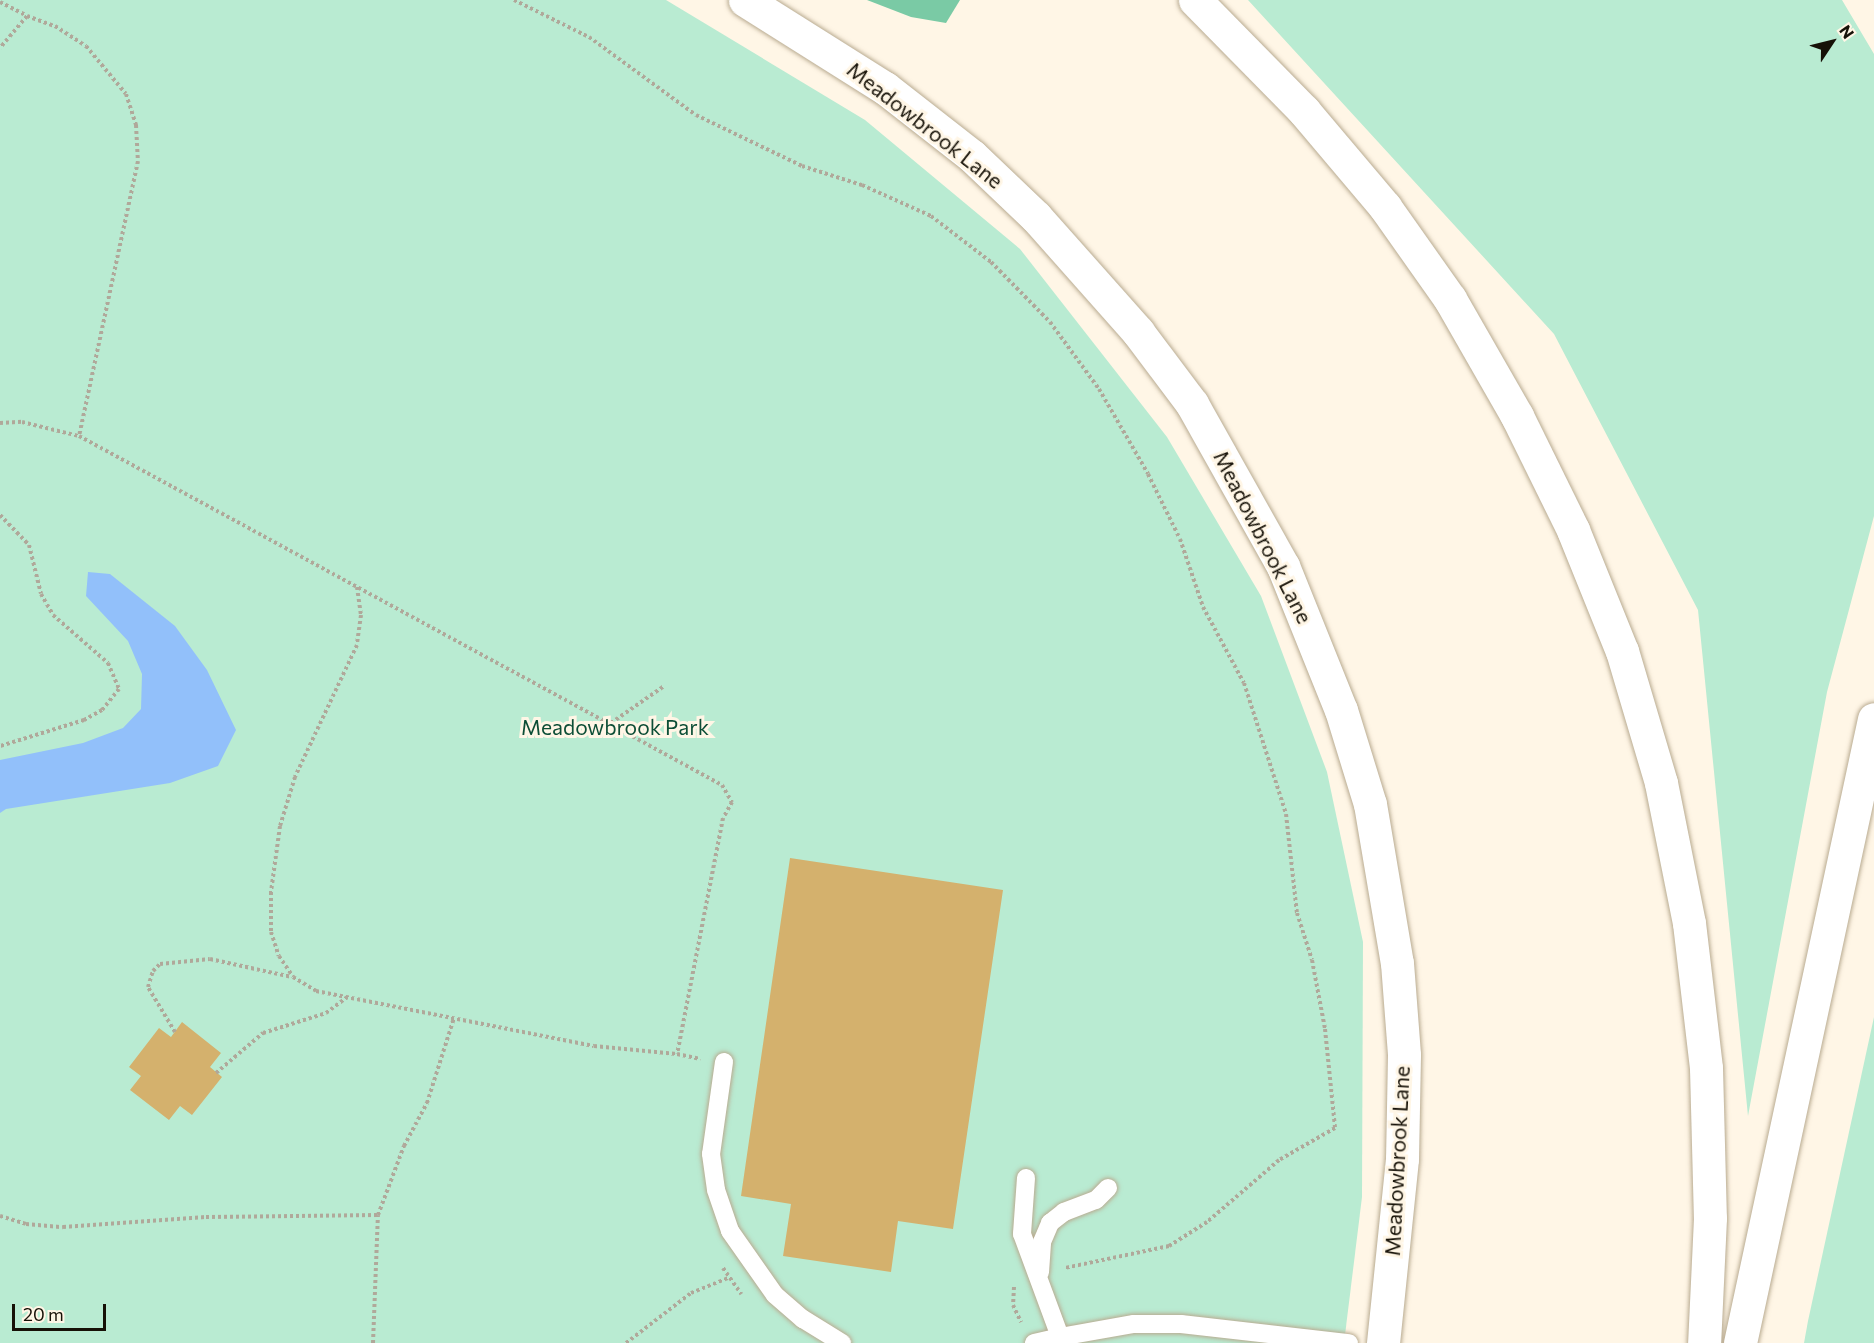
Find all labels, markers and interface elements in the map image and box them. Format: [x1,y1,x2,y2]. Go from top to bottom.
north arrow [1802,12,1862,72]
text: N [1836,21,1858,42]
street label: Meadowbrook Lane [842,56,1008,194]
street label: Meadowbrook Lane [1209,447,1317,627]
park label: Meadowbrook Park [521,714,709,740]
street label: Meadowbrook Lane [1379,1065,1415,1257]
scale bar [15,1292,110,1330]
text: 20 m [23,1303,64,1325]

